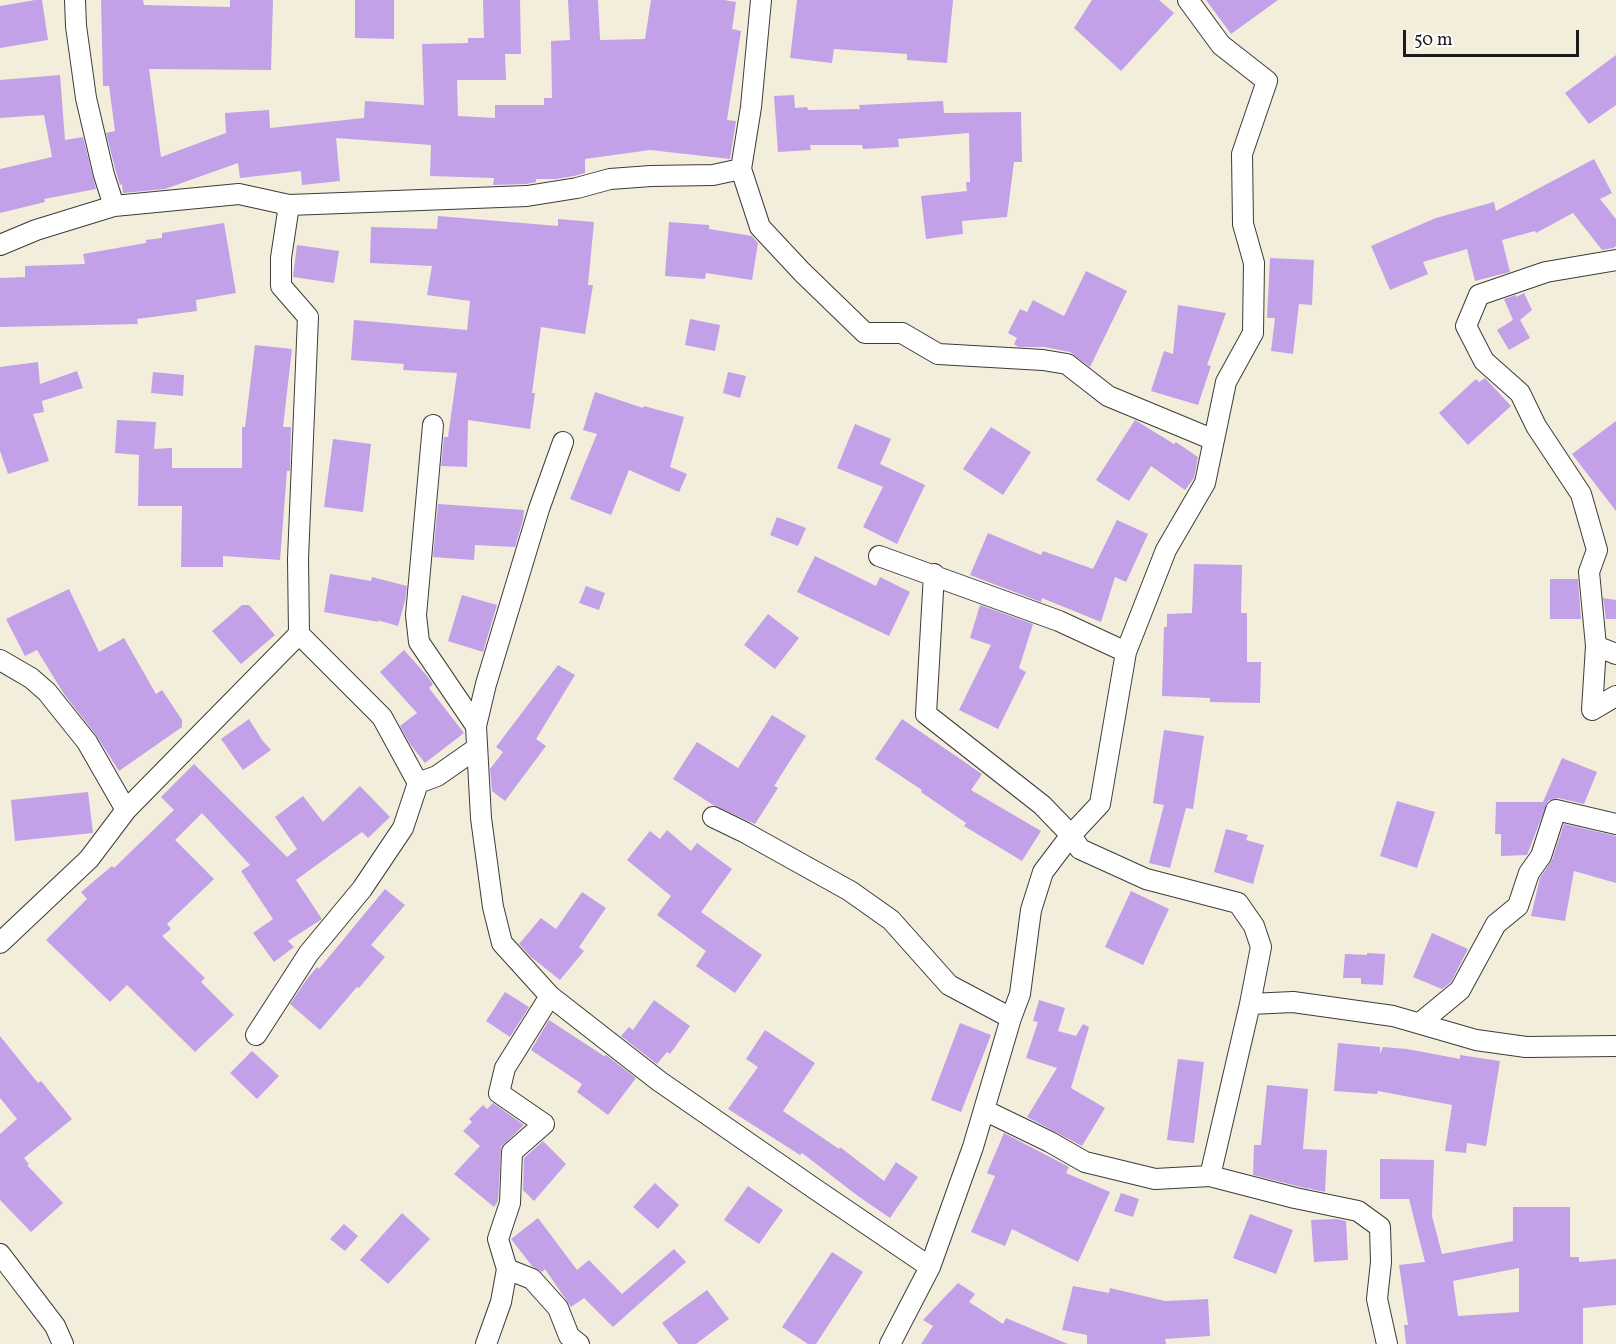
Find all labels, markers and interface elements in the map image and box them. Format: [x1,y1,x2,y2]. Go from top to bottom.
scale bar [1406,18,1582,56]
text: 50 m [1414,28,1453,53]

